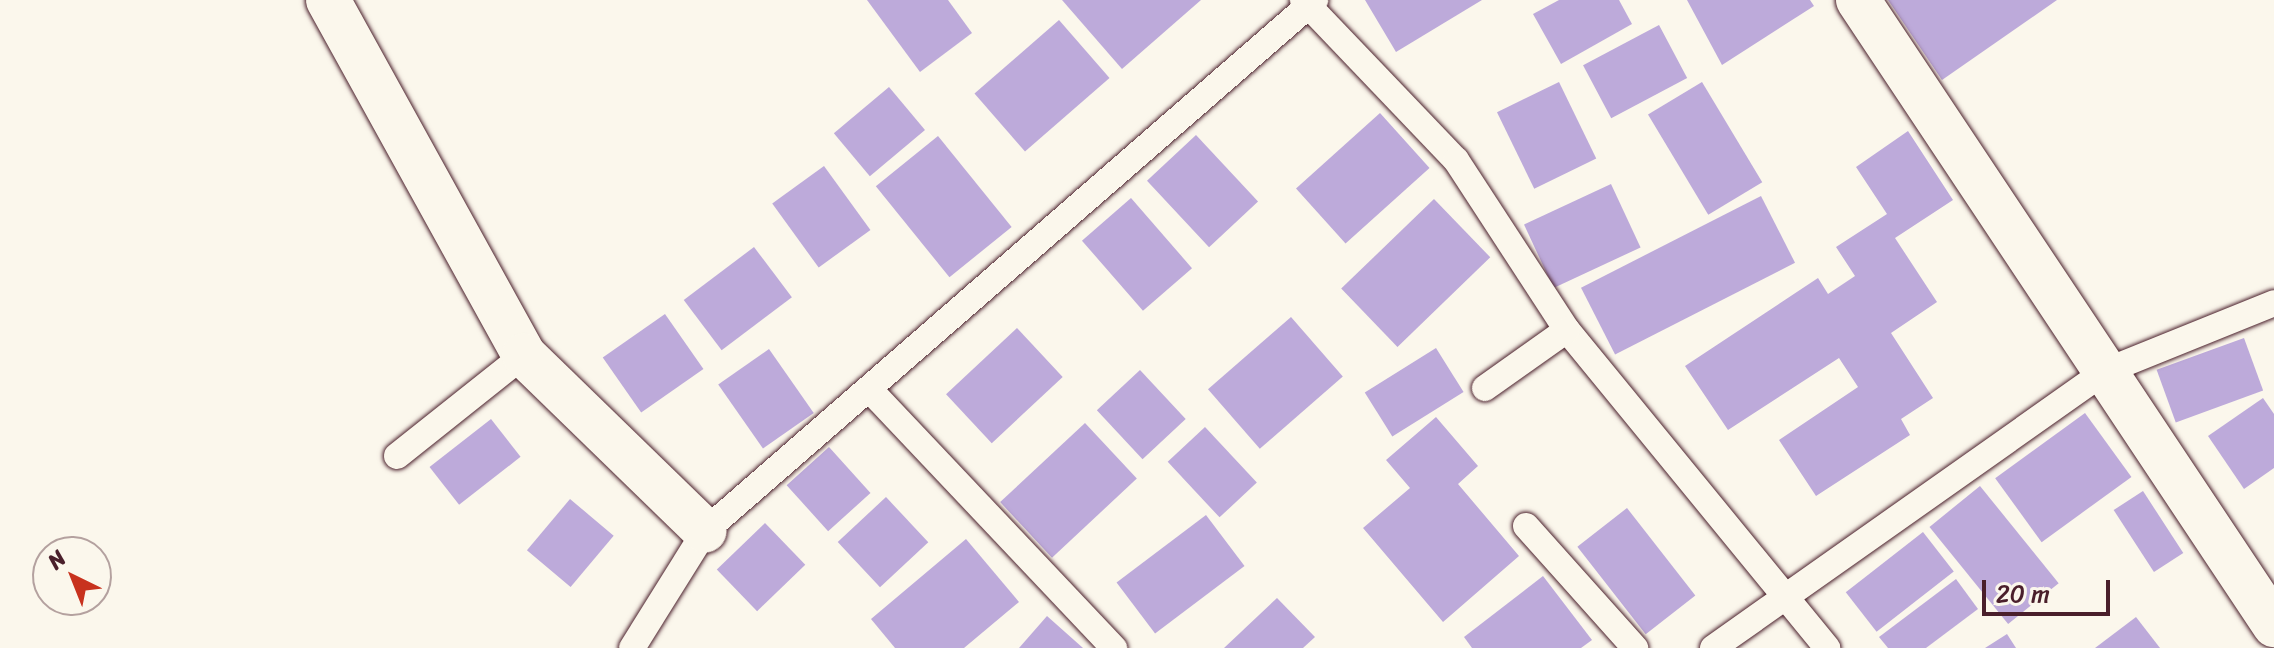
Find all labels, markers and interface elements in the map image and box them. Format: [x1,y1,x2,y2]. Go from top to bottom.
north arrow [32,536,112,616]
text: N [38,540,76,579]
scale bar [1986,564,2114,614]
text: 20 m [1996,573,2050,615]

